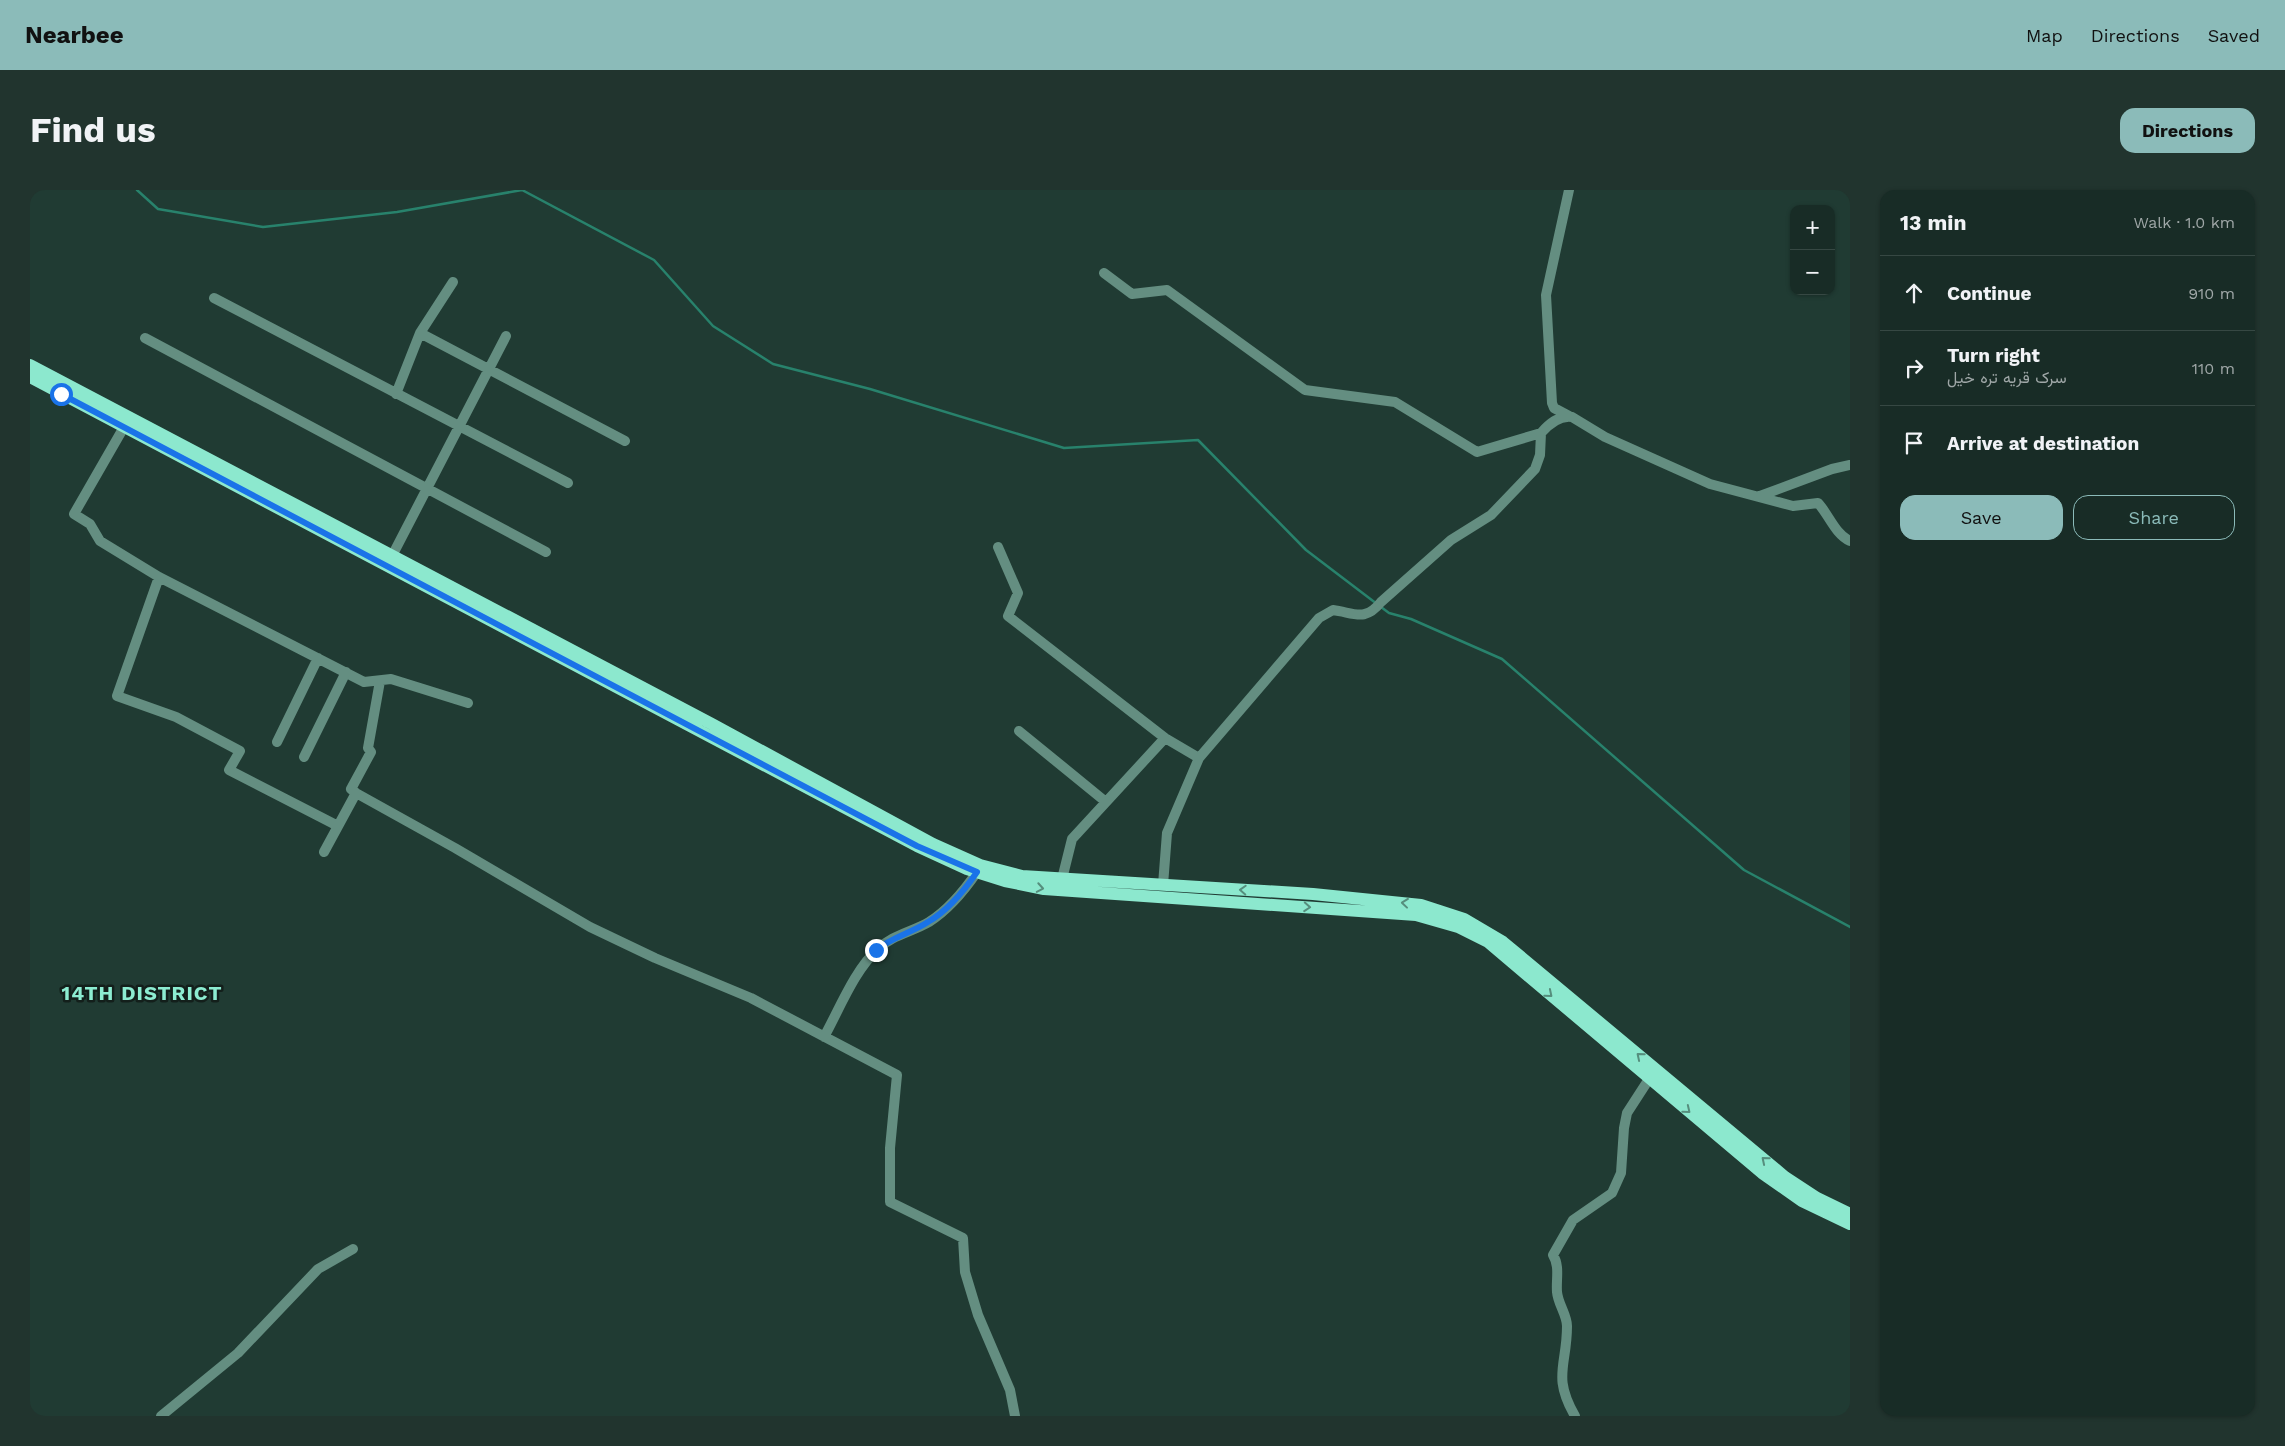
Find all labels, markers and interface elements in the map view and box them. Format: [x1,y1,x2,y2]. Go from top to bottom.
text: Nearbee [25,21,124,49]
text: Map [2026,25,2063,46]
text: Directions [2091,25,2180,46]
text: Saved [2208,25,2260,46]
button: Directions [2120,108,2255,153]
text: Find us [30,109,156,151]
map controls [1790,205,1835,295]
button: + [1790,205,1835,250]
text: 13 min [1900,210,1966,235]
text: Walk · 1.0 km [2134,213,2235,232]
button: − [1790,250,1835,295]
icon: ahead [1900,279,1928,307]
text: Continue [1947,282,2031,305]
text: 910 m [2188,284,2235,303]
text: Turn right [1947,344,2040,367]
icon: right [1900,354,1928,382]
text: 110 m [2192,359,2235,378]
text: سرک قریه تره خیل [1947,368,2067,387]
route start [50,383,73,406]
icon: arrive [1900,429,1928,457]
text: Arrive at destination [1947,432,2139,455]
button: Save [1900,495,2063,540]
button: Share [2073,495,2235,540]
one-way arrow [1035,883,1044,893]
one-way arrow [1239,884,1247,895]
one-way arrow [1400,898,1408,909]
one-way arrow [1303,902,1311,913]
route end [865,939,888,962]
district label: 14TH DISTRICT [62,981,222,1005]
one-way arrow [1544,989,1553,998]
one-way arrow [1636,1053,1645,1062]
one-way arrow [1681,1105,1690,1113]
one-way arrow [1762,1157,1771,1165]

